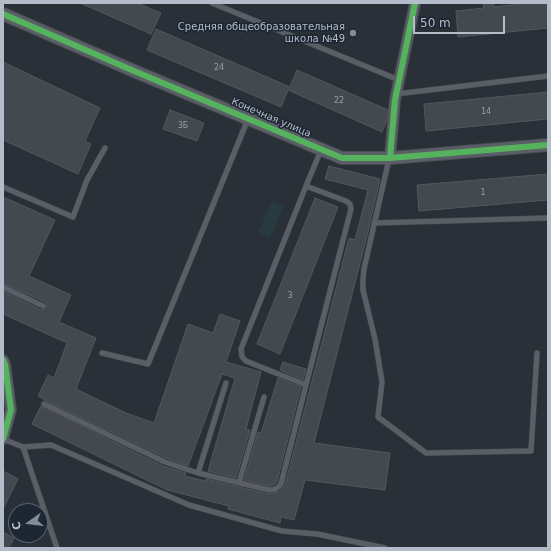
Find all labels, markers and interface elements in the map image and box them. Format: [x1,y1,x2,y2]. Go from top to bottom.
scale bar [415,8,507,34]
text: 50 m [420,16,451,30]
place label: Средняя общеобразовательная школа №49 [178,21,345,44]
marker: Средняя общеобразовательная школа №49 [348,28,358,38]
house number: 24 [214,63,224,73]
street label: Конечная улица [229,96,313,140]
house number: 22 [334,96,344,106]
house number: 14 [481,107,491,117]
house number: 3Б [178,121,188,131]
house number: 1 [480,188,486,198]
house number: 3 [287,291,293,301]
north arrow [8,503,48,543]
text: С [10,520,24,531]

